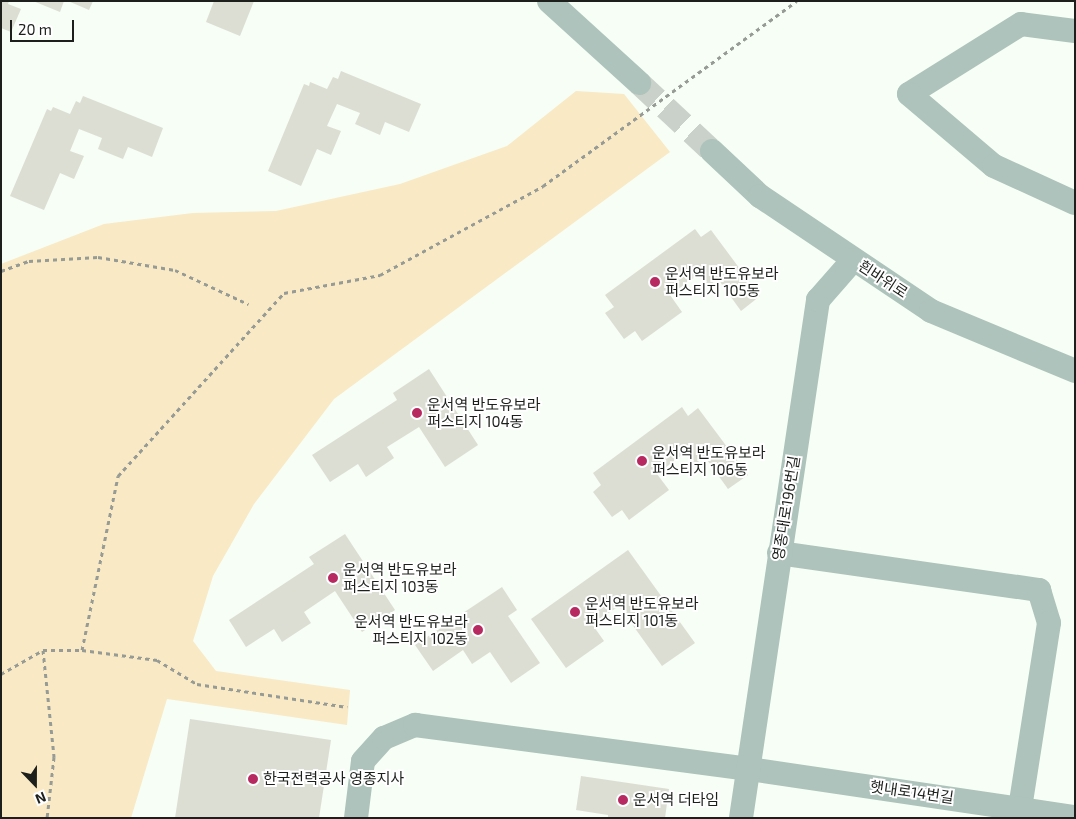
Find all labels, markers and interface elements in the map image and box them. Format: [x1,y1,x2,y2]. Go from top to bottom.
scale bar [12,10,76,42]
text: 20 m [18,20,52,38]
street label: 흰바위로 [855,256,911,302]
place label: 운서역 반도유보라 퍼스티지 105동 [665,264,779,299]
marker: 운서역 반도유보라 퍼스티지 105동 [649,276,661,288]
place label: 운서역 반도유보라 퍼스티지 104동 [427,395,541,430]
marker: 운서역 반도유보라 퍼스티지 104동 [411,407,423,419]
place label: 운서역 반도유보라 퍼스티지 106동 [652,443,766,478]
street label: 영종대로196번길 [769,454,803,562]
marker: 운서역 반도유보라 퍼스티지 106동 [636,455,648,467]
place label: 운서역 반도유보라 퍼스티지 103동 [343,560,457,595]
marker: 운서역 반도유보라 퍼스티지 103동 [327,572,339,584]
place label: 운서역 반도유보라 퍼스티지 101동 [585,594,699,629]
marker: 운서역 반도유보라 퍼스티지 101동 [569,606,581,618]
place label: 운서역 반도유보라 퍼스티지 102동 [354,612,468,647]
marker: 운서역 반도유보라 퍼스티지 102동 [472,624,484,636]
north arrow [10,759,60,809]
place label: 한국전력공사 영종지사 [263,770,404,788]
marker: 한국전력공사 영종지사 [247,773,259,785]
street label: 햇내로14번길 [869,777,955,807]
text: N [33,789,49,808]
place label: 운서역 더타임 [633,791,719,809]
marker: 운서역 더타임 [617,794,629,806]

